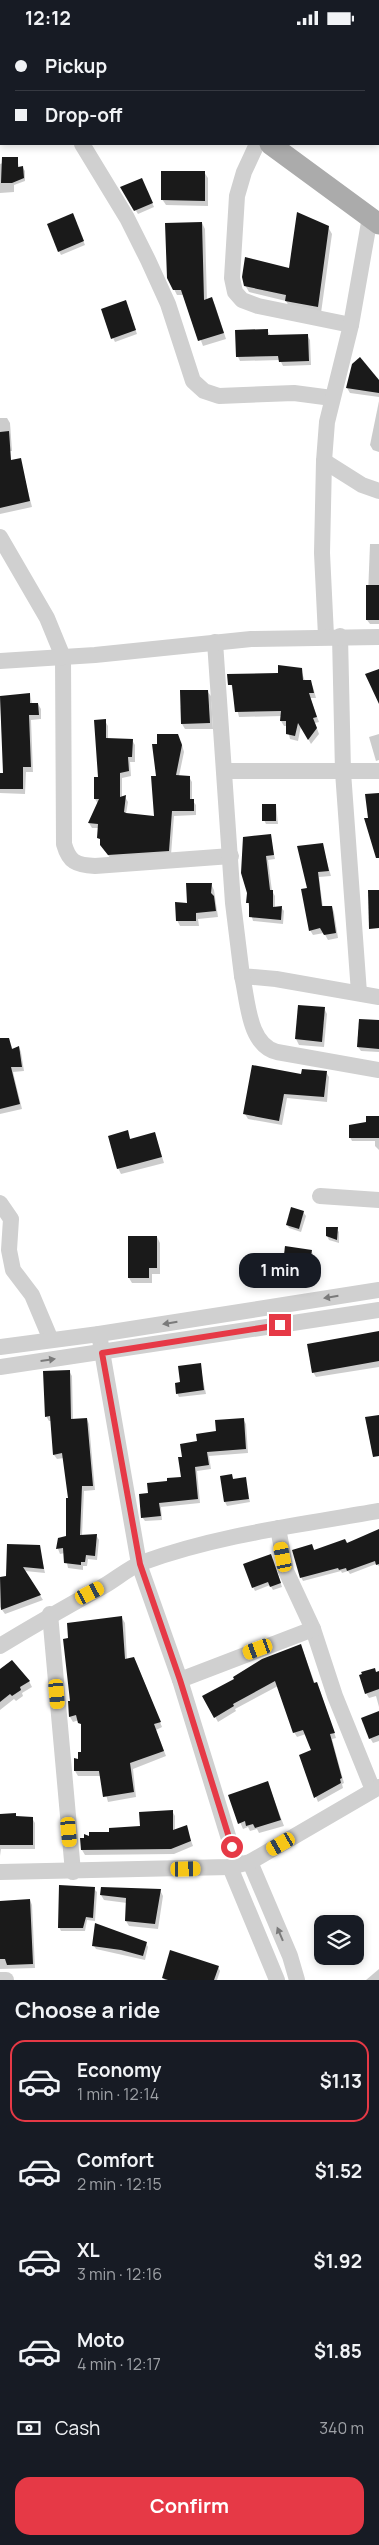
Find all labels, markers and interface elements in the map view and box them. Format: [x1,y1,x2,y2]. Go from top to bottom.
text: 12:12 [25,5,71,31]
text: Pickup [45,53,107,79]
text: Drop-off [45,102,122,128]
callout: 1 min [239,1253,321,1287]
text: 1 min [260,1259,300,1281]
one-way arrow [322,1294,338,1302]
route end [269,1314,291,1336]
one-way arrow [162,1319,178,1327]
one-way arrow [41,1356,57,1364]
car [272,1541,293,1573]
car [73,1580,106,1606]
car [241,1637,274,1661]
car [48,1678,65,1710]
car [60,1816,77,1848]
car [264,1830,297,1858]
route start [221,1836,243,1858]
car [170,1861,201,1877]
map controls [314,1915,364,1965]
button: layers [314,1915,364,1965]
one-way arrow [276,1927,284,1941]
text: Choose a ride [15,1995,160,2025]
text: Economy [77,2057,161,2083]
icon: car [17,2059,62,2104]
text: $1.13 [320,2068,362,2094]
text: 1 min · 12:14 [77,2083,159,2105]
text: Comfort [77,2147,154,2173]
icon: car [17,2149,62,2194]
text: $1.52 [315,2158,362,2184]
text: 2 min · 12:15 [77,2173,162,2195]
text: XL [77,2237,100,2263]
icon: car [17,2239,62,2284]
text: $1.92 [314,2248,362,2274]
text: 3 min · 12:16 [77,2263,162,2285]
text: Moto [77,2327,124,2353]
icon: car [17,2329,62,2374]
text: $1.85 [314,2338,362,2364]
text: 4 min · 12:17 [77,2353,161,2375]
icon: cash [15,2414,43,2442]
text: Cash [55,2415,100,2441]
text: 340 m [319,2417,364,2439]
button: Confirm [15,2477,364,2535]

